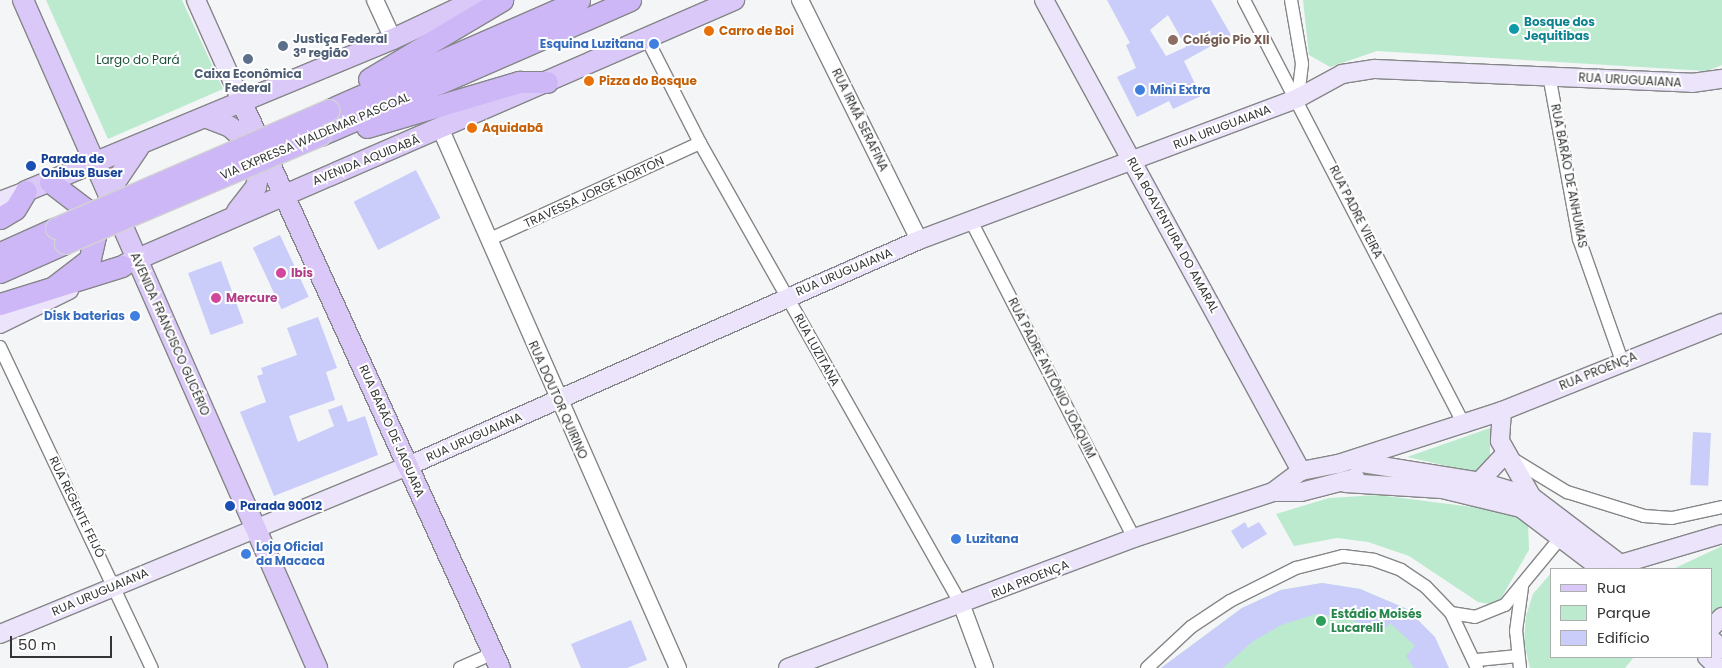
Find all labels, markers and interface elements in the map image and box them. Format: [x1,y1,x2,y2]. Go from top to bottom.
place label: Bosque dos Jequitibas [1524,15,1595,43]
marker: Bosque dos Jequitibas [1508,23,1520,35]
place label: Carro de Boi [719,24,794,38]
marker: Carro de Boi [703,25,715,37]
place label: Justiça Federal 3ª região [293,32,387,60]
place label: Colégio Pio XII [1183,33,1269,47]
marker: Colégio Pio XII [1167,34,1179,46]
place label: Esquina Luzitana [540,37,644,51]
marker: Esquina Luzitana [648,38,660,50]
marker: Justiça Federal 3ª região [277,40,289,52]
park label: Largo do Pará [96,53,180,67]
marker: Caixa Econômica Federal [242,53,254,65]
street label: RUA IRMÃ SERAFINA [829,66,891,174]
place label: Caixa Econômica Federal [194,67,302,95]
street label: RUA URUGUAIANA [1578,70,1682,90]
place label: Pizza do Bosque [599,74,697,88]
marker: Pizza do Bosque [583,75,595,87]
place label: Mini Extra [1150,83,1210,97]
marker: Mini Extra [1134,84,1146,96]
street label: VIA EXPRESSA WALDEMAR PASCOAL [218,89,412,183]
street label: RUA URUGUAIANA [1171,102,1273,152]
street label: RUA BARÃO DE ANHUMAS [1548,103,1590,249]
place label: Aquidabã [482,121,543,135]
marker: Aquidabã [466,122,478,134]
street label: AVENIDA AQUIDABÃ [310,132,422,188]
place label: Parada de Onibus Buser [41,152,123,180]
street label: TRAVESSA JORGE NORTON [522,153,666,231]
street label: RUA BOAVENTURA DO AMARAL [1124,155,1222,315]
marker: Parada de Onibus Buser [25,160,37,172]
street label: RUA PADRE VIEIRA [1326,163,1386,261]
street label: RUA URUGUAIANA [794,245,894,299]
street label: AVENIDA FRANCISCO GLICÉRIO [127,250,213,418]
place label: Ibis [291,266,313,280]
marker: Ibis [275,267,287,279]
place label: Mercure [226,291,277,305]
marker: Mercure [210,292,222,304]
street label: RUA PADRE ANTÔNIO JOAQUIM [1005,295,1099,461]
place label: Disk baterias [44,309,125,323]
marker: Disk baterias [129,310,141,322]
street label: RUA LUZITANA [791,311,843,389]
street label: RUA DOUTOR QUIRINO [525,339,591,461]
street label: RUA PROENÇA [1557,349,1639,393]
street label: RUA BARÃO DE JAGUARA [356,363,428,499]
street label: RUA URUGUAIANA [424,409,524,465]
street label: RUA REGENTE FEIJÓ [46,454,108,560]
place label: Parada 90012 [240,499,322,513]
marker: Parada 90012 [224,500,236,512]
place label: Luzitana [966,532,1019,546]
marker: Luzitana [950,533,962,545]
place label: Loja Oficial da Macaca [256,540,325,568]
marker: Loja Oficial da Macaca [240,548,252,560]
street label: RUA PROENÇA [989,557,1071,601]
street label: RUA URUGUAIANA [50,565,150,619]
legend [1550,568,1712,658]
text: Rua [1597,577,1626,598]
text: Parque [1597,602,1650,623]
place label: Estádio Moisés Lucarelli [1331,607,1422,635]
marker: Estádio Moisés Lucarelli [1315,615,1327,627]
scale bar [12,626,115,658]
text: Edifício [1597,627,1650,648]
text: 50 m [18,634,56,655]

